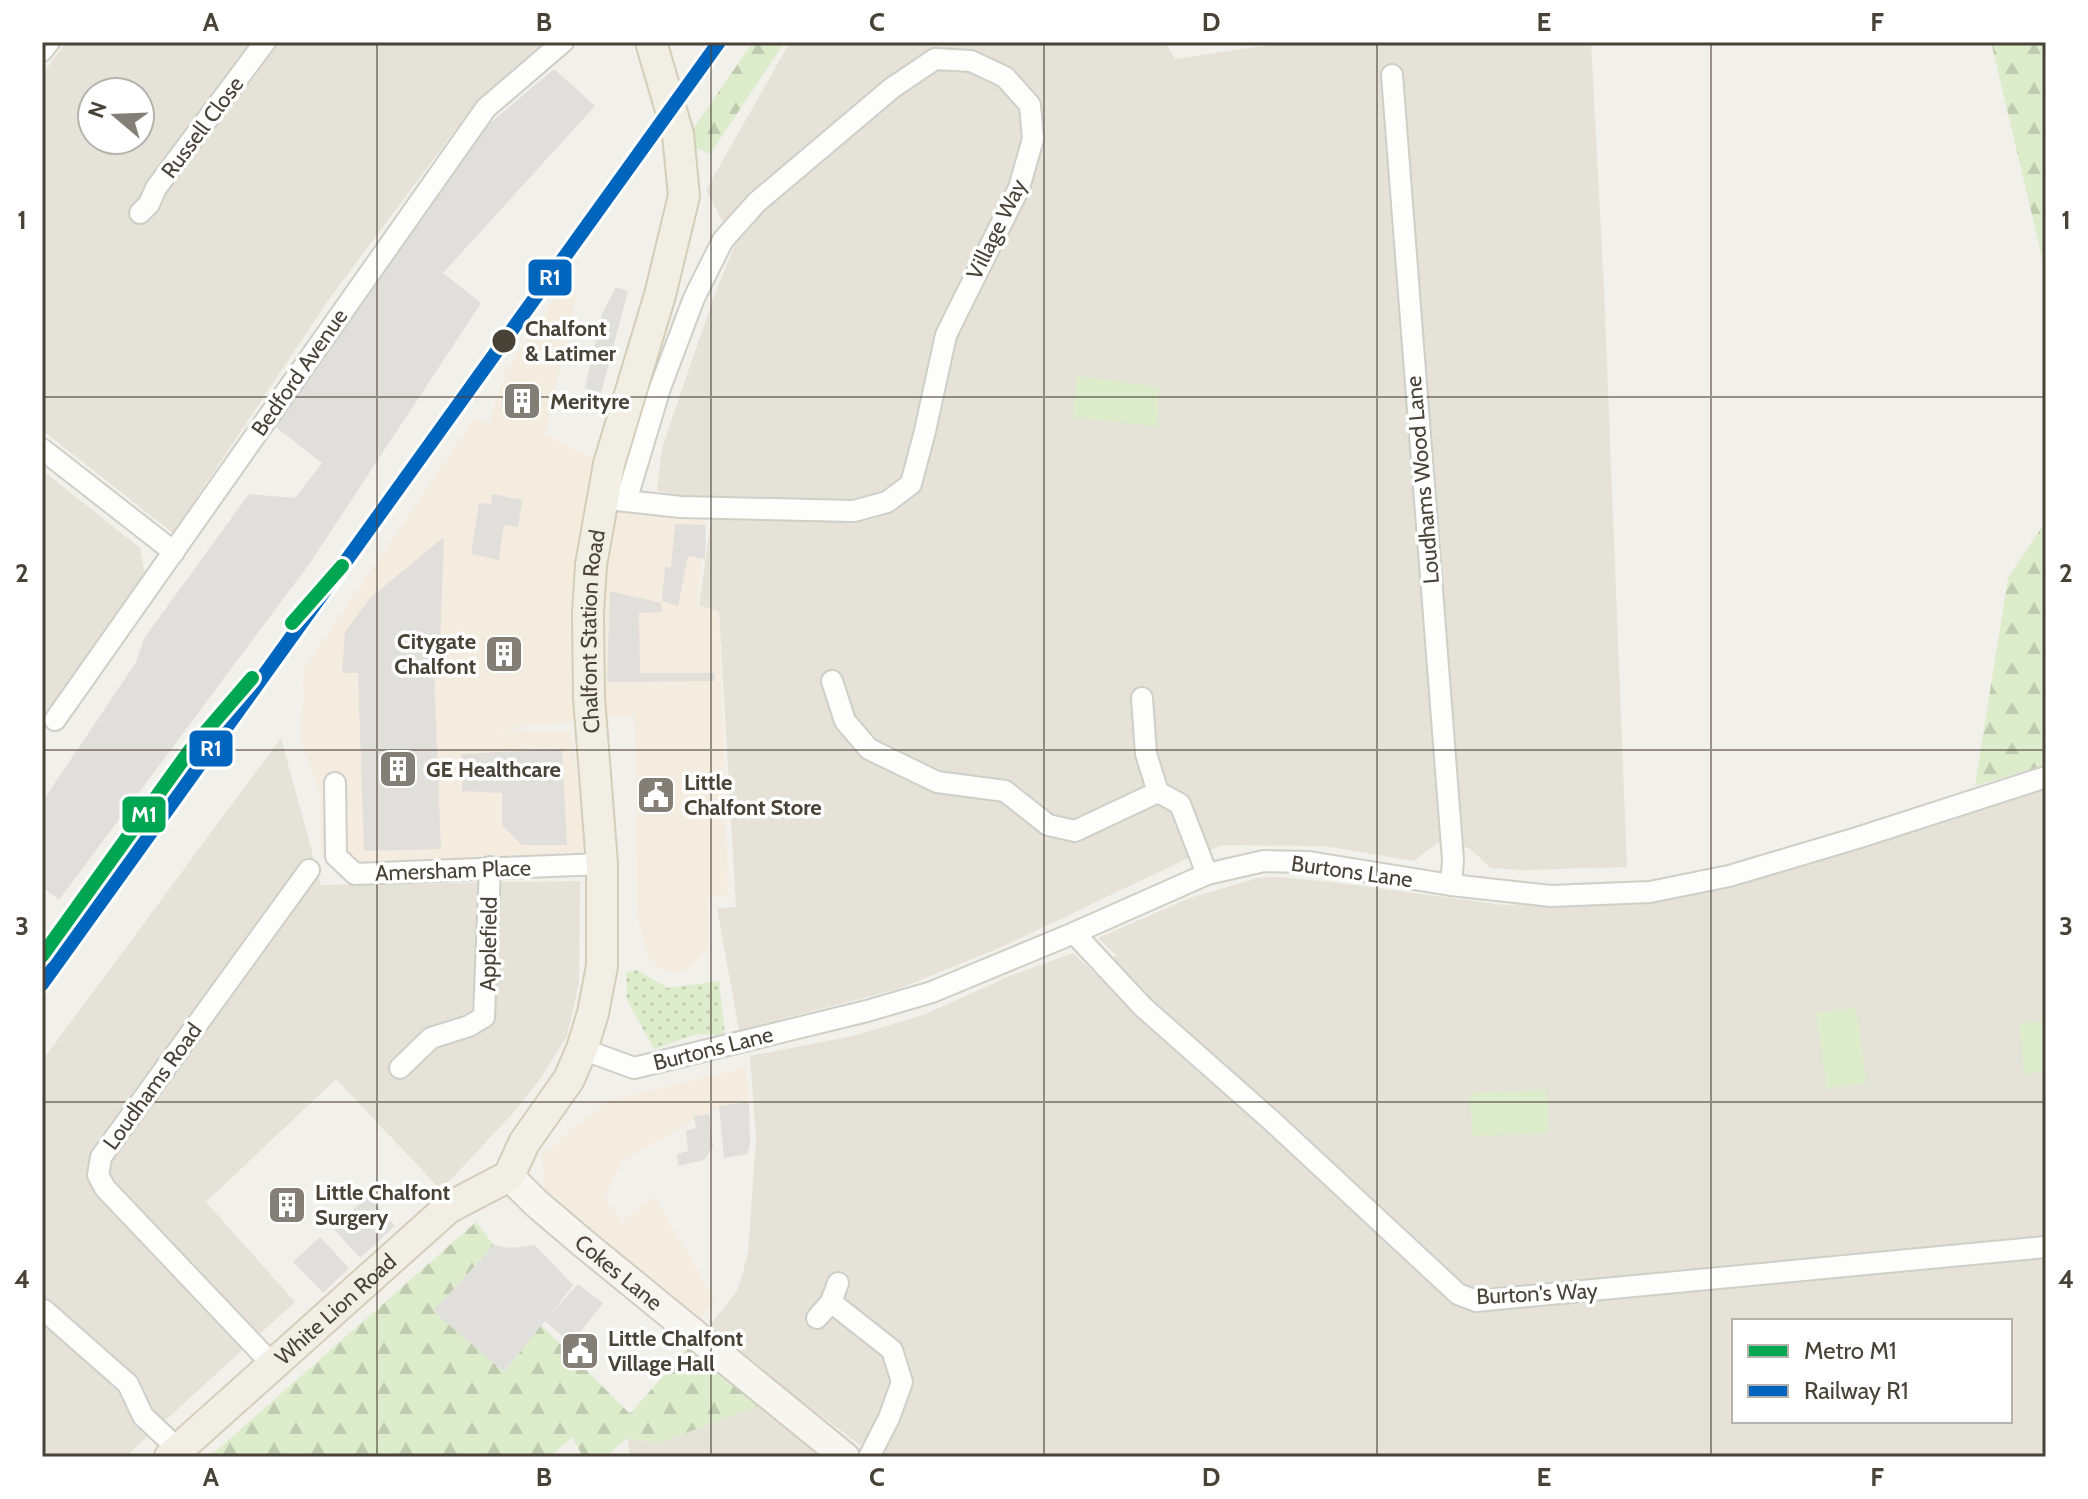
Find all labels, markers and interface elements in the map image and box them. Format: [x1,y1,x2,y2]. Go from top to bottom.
text: A [203,6,220,38]
text: B [536,6,552,38]
text: C [869,6,885,38]
text: D [1202,6,1220,38]
text: E [1537,6,1551,38]
text: F [1870,6,1884,38]
street label: Russell Close [155,71,249,184]
north arrow [76,76,156,156]
text: N [82,98,113,121]
street label: Village Way [961,175,1032,284]
text: 1 [17,204,27,236]
text: 1 [2061,204,2071,236]
line badge: R1 [527,258,573,297]
text: R1 [539,264,561,291]
street label: Bedford Avenue [246,303,353,441]
place label: Chalfont & Latimer [525,315,617,367]
marker: Chalfont & Latimer [490,327,518,355]
street label: Loudhams Wood Lane [1400,375,1445,585]
building icon: Merityre [501,380,543,422]
place label: Merityre [550,388,630,415]
street label: Chalfont Station Road [575,527,611,734]
text: 2 [15,557,29,589]
text: 2 [2059,557,2073,589]
place label: Citygate Chalfont [394,628,476,680]
building icon: Citygate Chalfont [483,633,525,675]
line badge: R1 [188,729,234,768]
text: R1 [200,735,222,762]
building icon: GE Healthcare [377,748,419,790]
place label: GE Healthcare [426,756,561,783]
place label: Little Chalfont Store [684,769,822,821]
public building icon: Little Chalfont Store [635,774,677,816]
line badge: M1 [121,795,167,834]
text: M1 [131,801,157,828]
street label: Burtons Lane [1289,850,1414,893]
street label: Amersham Place [374,854,532,887]
street label: Applefield [474,896,503,992]
text: 3 [15,910,29,942]
text: 3 [2059,910,2073,942]
street label: Loudhams Road [97,1018,207,1155]
street label: Burtons Lane [650,1021,776,1076]
place label: Little Chalfont Surgery [315,1179,450,1231]
building icon: Little Chalfont Surgery [266,1184,308,1226]
street label: Cokes Lane [569,1229,668,1316]
street label: White Lion Road [269,1248,402,1371]
text: 4 [14,1263,30,1295]
text: 4 [2058,1263,2074,1295]
street label: Burton's Way [1476,1277,1598,1310]
legend [1732,1319,2012,1423]
place label: Little Chalfont Village Hall [608,1325,743,1377]
public building icon: Little Chalfont Village Hall [559,1330,601,1372]
text: Metro M1 [1804,1336,1897,1365]
text: Railway R1 [1804,1376,1909,1405]
text: A [203,1461,220,1493]
text: B [536,1461,552,1493]
text: C [869,1461,885,1493]
text: D [1202,1461,1220,1493]
text: E [1537,1461,1551,1493]
text: F [1870,1461,1884,1493]

